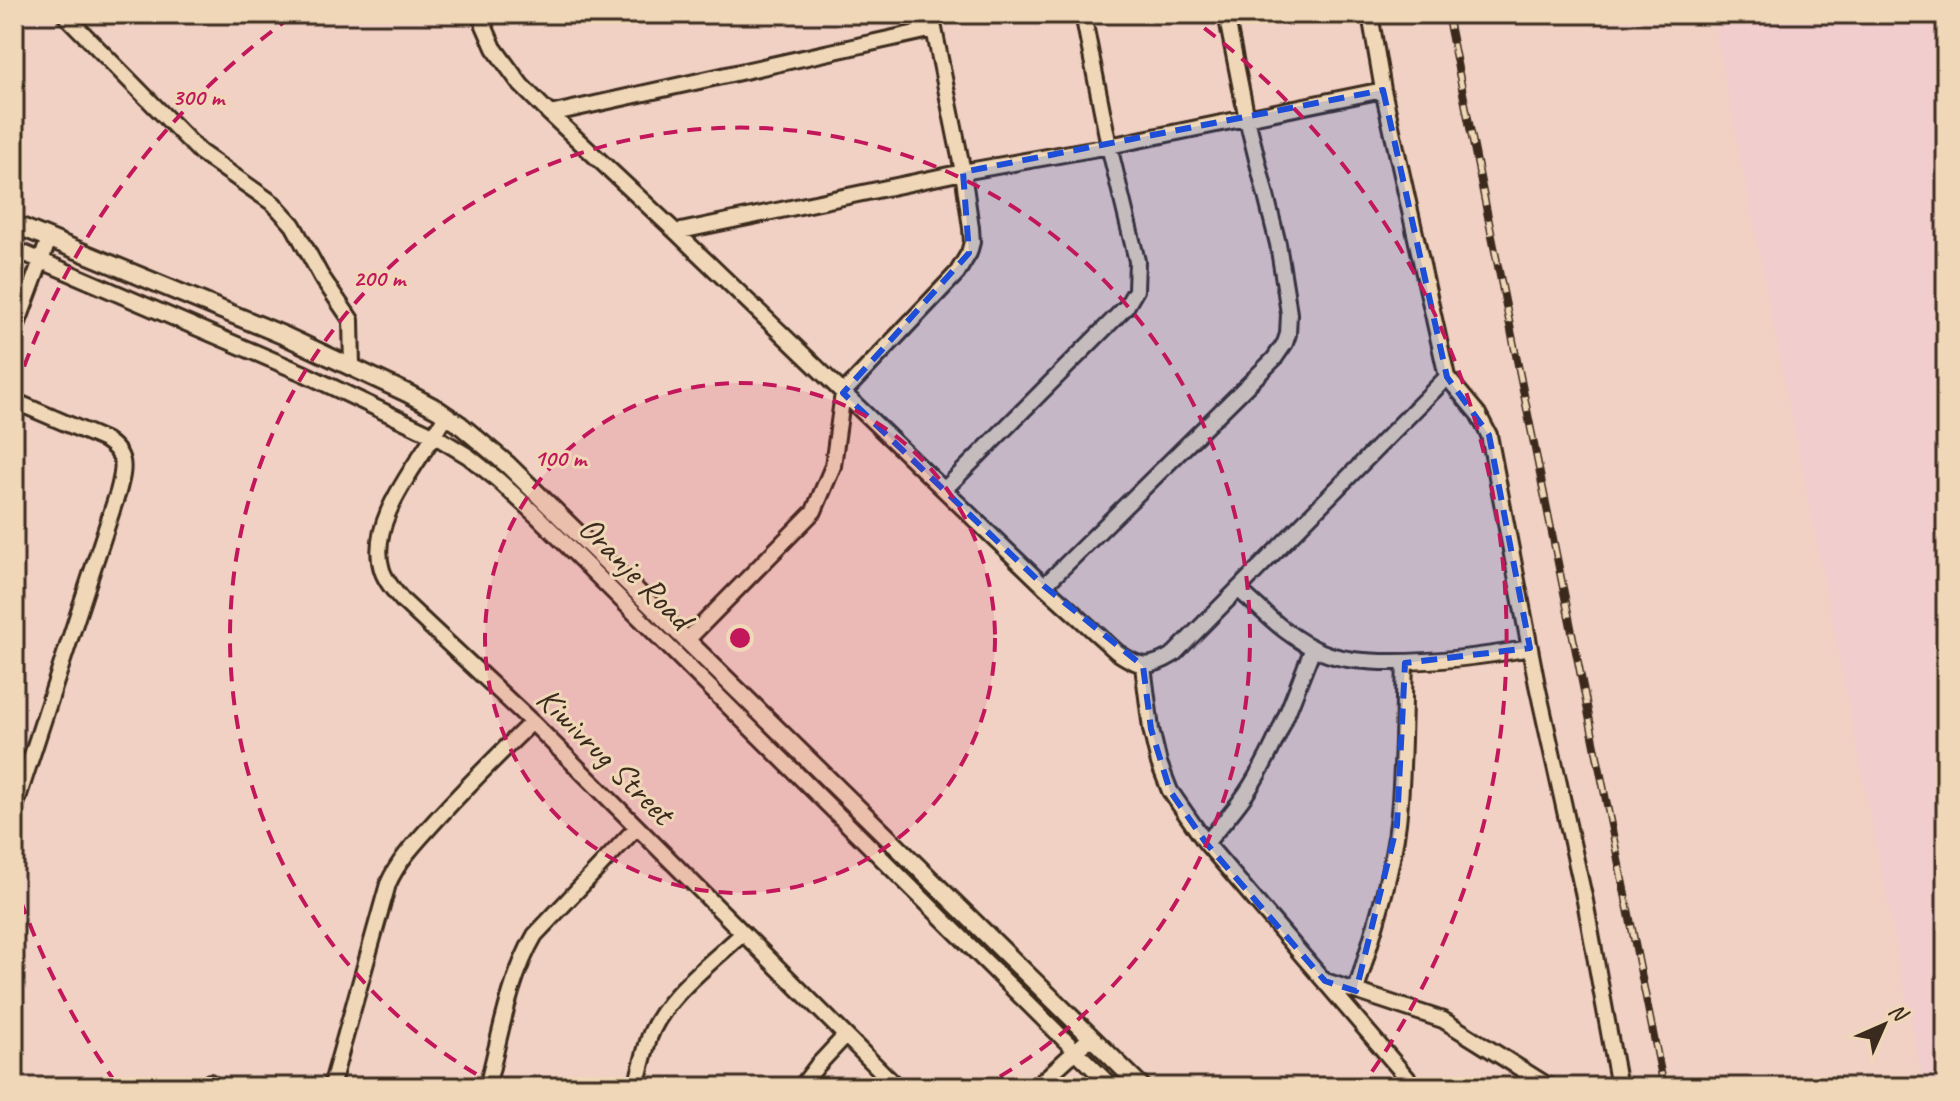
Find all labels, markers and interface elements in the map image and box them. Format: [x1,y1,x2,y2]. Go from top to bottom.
text: 300 m [172,82,226,112]
text: 200 m [353,263,407,293]
text: 100 m [534,443,588,473]
street label: Oranje Road [570,506,705,642]
centre of rings [726,624,754,652]
street label: Kiwivrug Street [528,677,686,836]
north arrow [1844,985,1924,1065]
text: N [1883,997,1915,1029]

